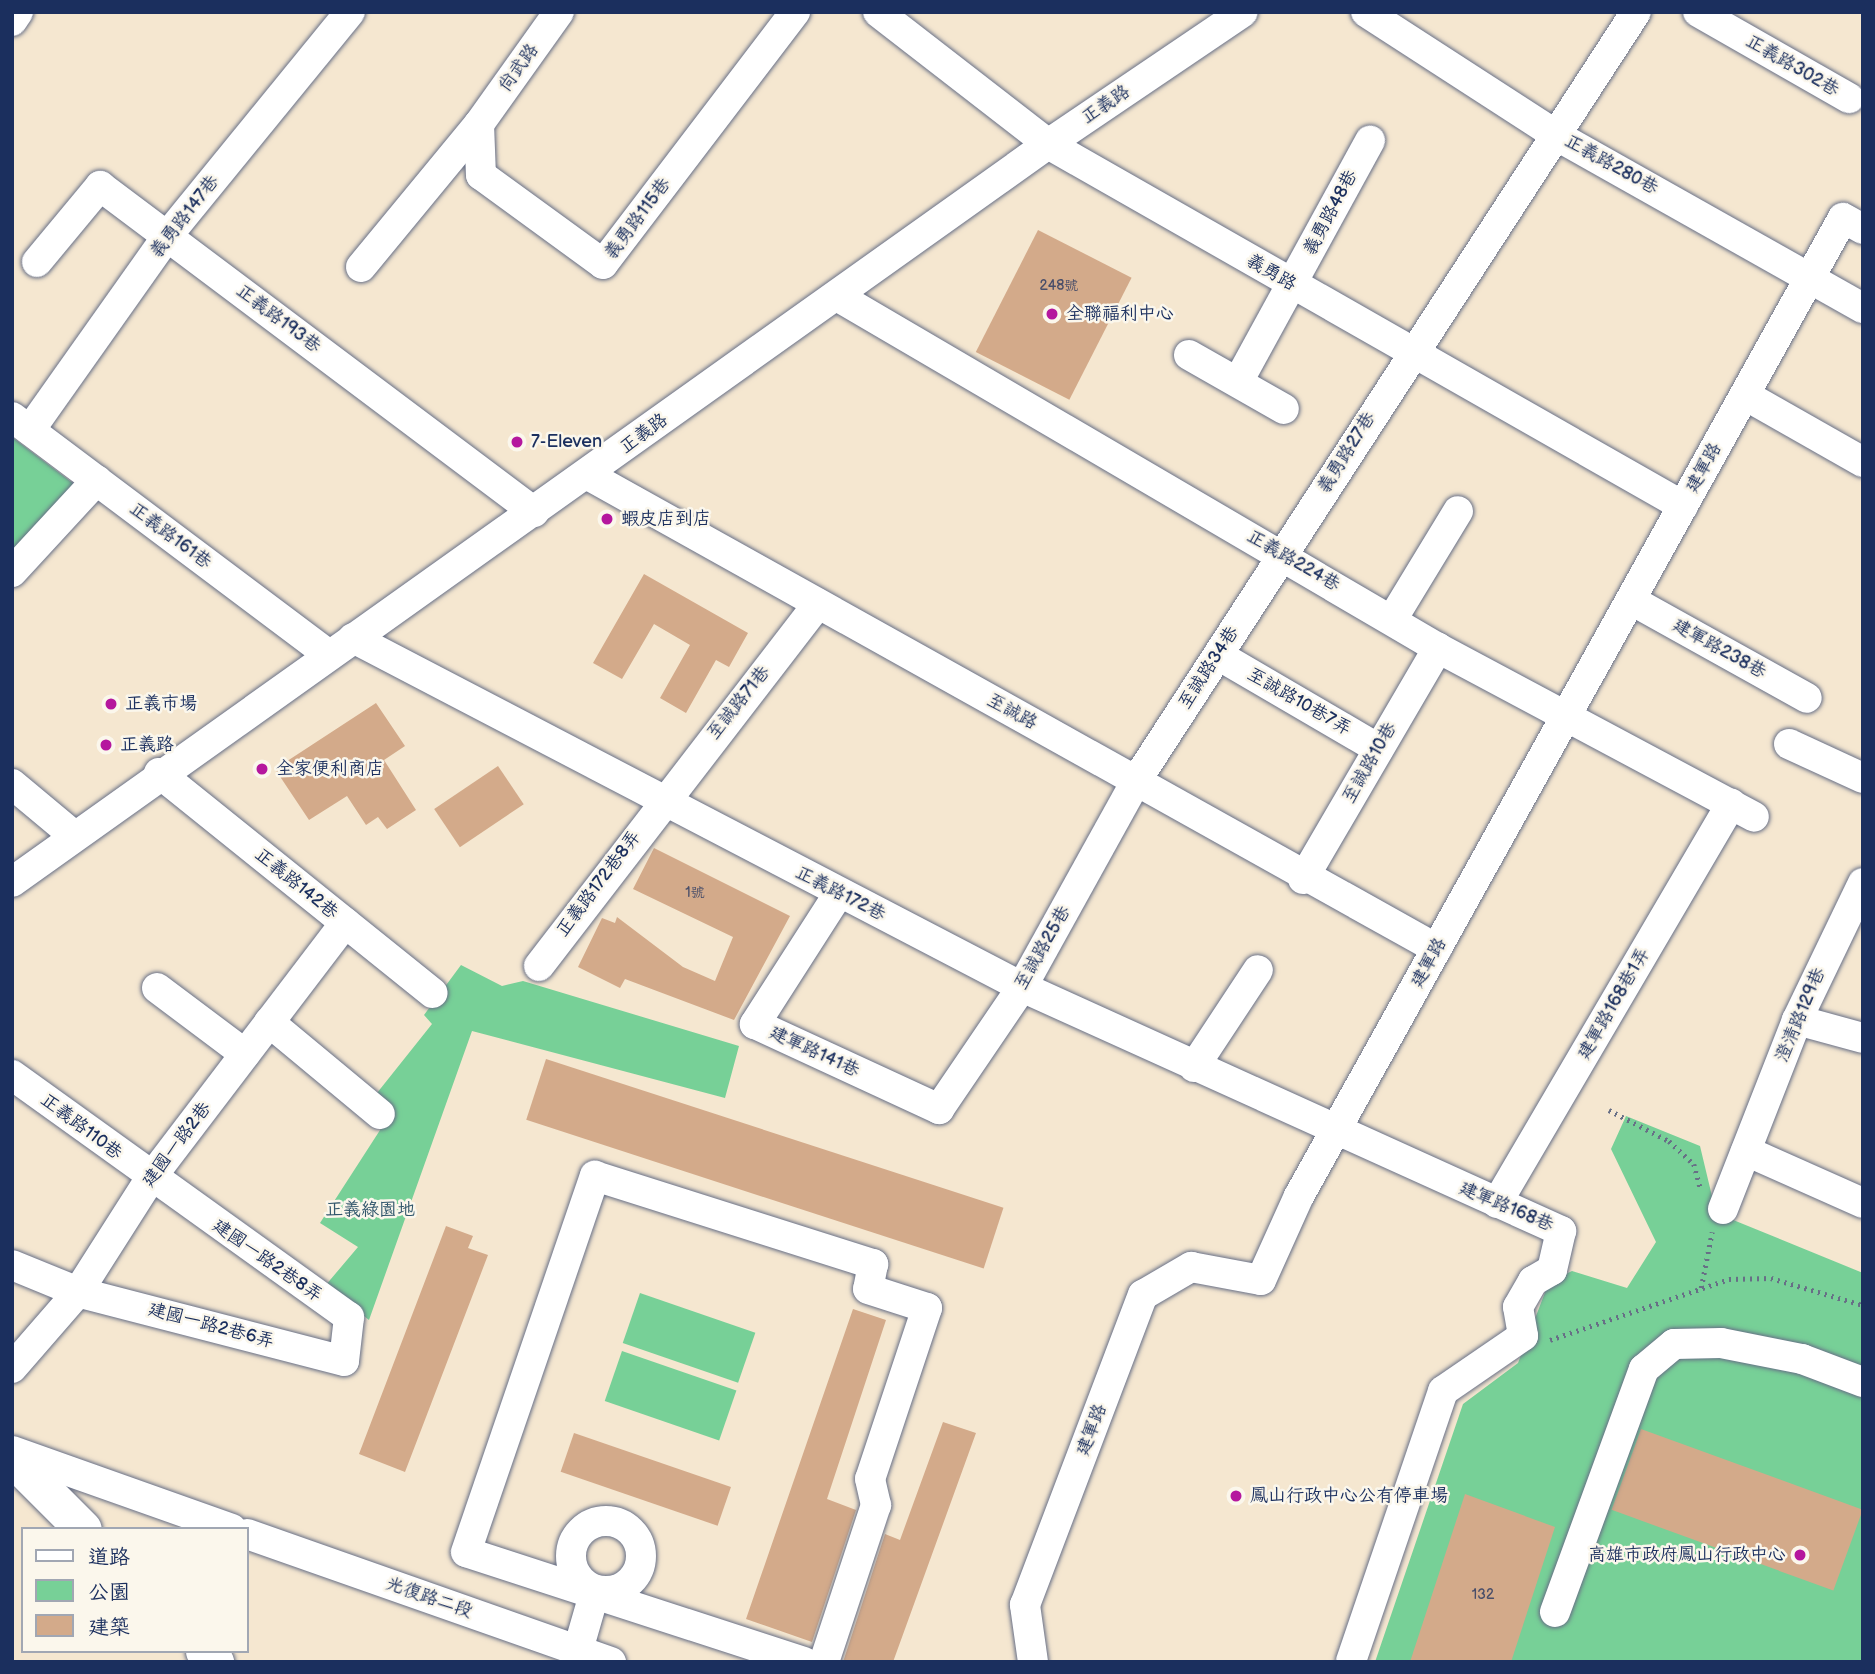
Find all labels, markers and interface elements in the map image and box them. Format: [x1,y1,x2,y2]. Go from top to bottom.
street label: 正義路302巷 [1741,31,1843,101]
street label: 尚武路 [494,40,544,96]
street label: 正義路 [1078,81,1134,129]
street label: 正義路280巷 [1560,130,1662,200]
street label: 義勇路48巷 [1300,167,1362,259]
street label: 義勇路147巷 [146,171,224,263]
street label: 義勇路115巷 [600,174,676,264]
street label: 義勇路 [1242,250,1300,296]
house number: 248號 [1040,278,1078,294]
street label: 正義路193巷 [231,280,325,358]
place label: 全聯福利中心 [1066,303,1174,325]
marker: 全聯福利中心 [1044,306,1060,322]
street label: 義勇路27巷 [1314,408,1380,498]
street label: 正義路 [616,409,672,459]
place label: 7-Eleven [531,431,602,453]
marker: 7-Eleven [509,434,525,450]
street label: 建軍路 [1681,439,1727,497]
street label: 正義路161巷 [125,498,215,574]
place label: 蝦皮店到店 [621,508,711,530]
marker: 蝦皮店到店 [599,511,615,527]
street label: 正義路224巷 [1243,526,1343,596]
street label: 建軍路238巷 [1668,614,1770,684]
street label: 至誠路34巷 [1174,623,1244,713]
street label: 至誠路71巷 [703,662,775,744]
street label: 至誠路10巷7弄 [1243,664,1355,740]
street label: 至誠路 [983,689,1041,735]
place label: 正義市場 [125,693,197,715]
marker: 正義市場 [103,696,119,712]
street label: 至誠路10巷 [1338,719,1402,807]
place label: 正義路 [120,734,174,756]
marker: 正義路 [98,737,114,753]
place label: 全家便利商店 [276,758,384,780]
marker: 全家便利商店 [254,761,270,777]
street label: 正義路172巷8弄 [552,827,646,941]
street label: 正義路142巷 [250,844,342,924]
street label: 正義路172巷 [791,862,889,926]
house number: 1號 [685,885,705,901]
street label: 至誠路25巷 [1010,902,1076,994]
street label: 建軍路 [1406,934,1452,992]
street label: 建軍路168巷1弄 [1573,944,1655,1064]
street label: 澄清路129巷 [1772,965,1830,1065]
street label: 建軍路141巷 [766,1022,862,1082]
street label: 正義路110巷 [36,1089,126,1165]
street label: 建國一路2巷 [138,1098,216,1192]
street label: 建軍路168巷 [1456,1177,1556,1237]
park label: 正義綠園地 [325,1199,415,1221]
street label: 建國一路2巷8弄 [208,1215,326,1307]
street label: 建國一路2巷6弄 [146,1299,276,1353]
street label: 建軍路 [1072,1401,1112,1459]
place label: 鳳山行政中心公有停車場 [1250,1485,1448,1507]
marker: 鳳山行政中心公有停車場 [1228,1488,1244,1504]
legend [21,1527,248,1653]
place label: 高雄市政府鳳山行政中心 [1588,1544,1786,1566]
text: 道路 [88,1545,130,1570]
marker: 高雄市政府鳳山行政中心 [1792,1547,1808,1563]
street label: 光復路二段 [383,1573,475,1623]
text: 公園 [88,1580,130,1605]
house number: 132 [1472,1587,1494,1603]
text: 建築 [88,1615,130,1640]

